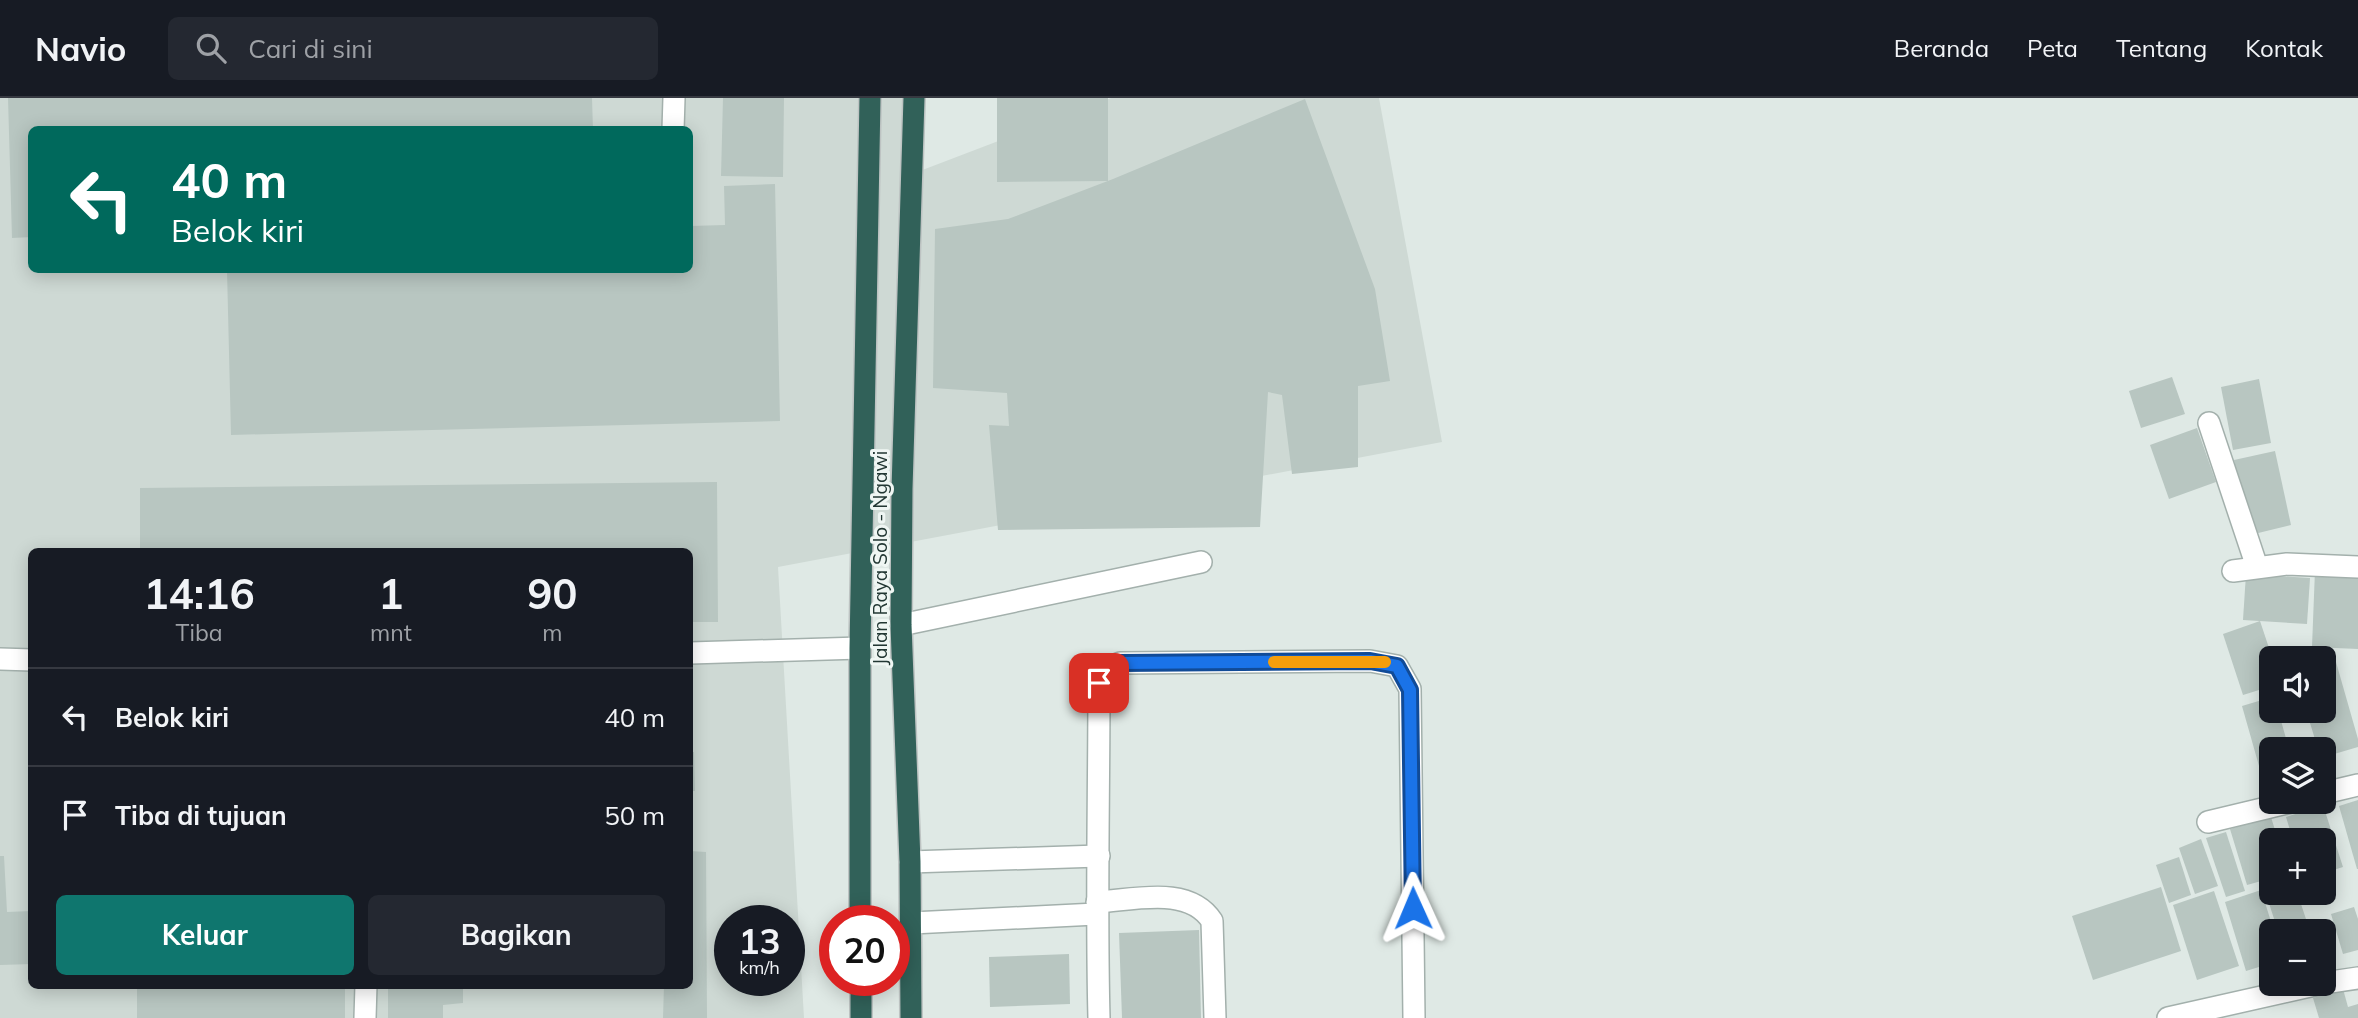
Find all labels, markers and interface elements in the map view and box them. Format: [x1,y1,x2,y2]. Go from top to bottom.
search box [168,17,658,80]
text: Navio [35,28,126,69]
icon: search [192,29,230,67]
text: Cari di sini [248,32,373,65]
text: Beranda [1894,33,1989,63]
text: Peta [2027,33,2078,63]
text: Tentang [2116,33,2207,63]
text: Kontak [2245,33,2323,63]
text: 40 m [171,149,287,210]
icon: left [56,154,147,245]
text: Belok kiri [171,210,304,250]
street label: Jalan Raya Solo - Ngawi [868,451,892,665]
text: 14:16 [143,567,255,620]
text: 1 [378,567,404,620]
text: 90 [527,567,578,620]
text: Tiba [176,618,223,647]
text: mnt [370,618,412,647]
text: m [542,618,562,647]
map controls [2259,646,2336,996]
button: sound [2259,646,2336,723]
pin [1069,653,1129,713]
icon: arrive [1080,664,1118,702]
icon: left [56,698,94,736]
text: Belok kiri [115,701,229,734]
text: 40 m [604,701,665,734]
button: layers [2259,737,2336,814]
icon: arrive [56,796,94,834]
text: Tiba di tujuan [115,799,287,832]
text: 50 m [604,799,665,832]
button: + [2259,828,2336,905]
position arrow [1376,871,1450,945]
button: Keluar [56,895,354,975]
button: Bagikan [368,895,665,975]
speed limit sign: 20 [819,905,910,996]
text: 13 [738,919,781,963]
button: − [2259,919,2336,996]
text: km/h [739,956,780,979]

